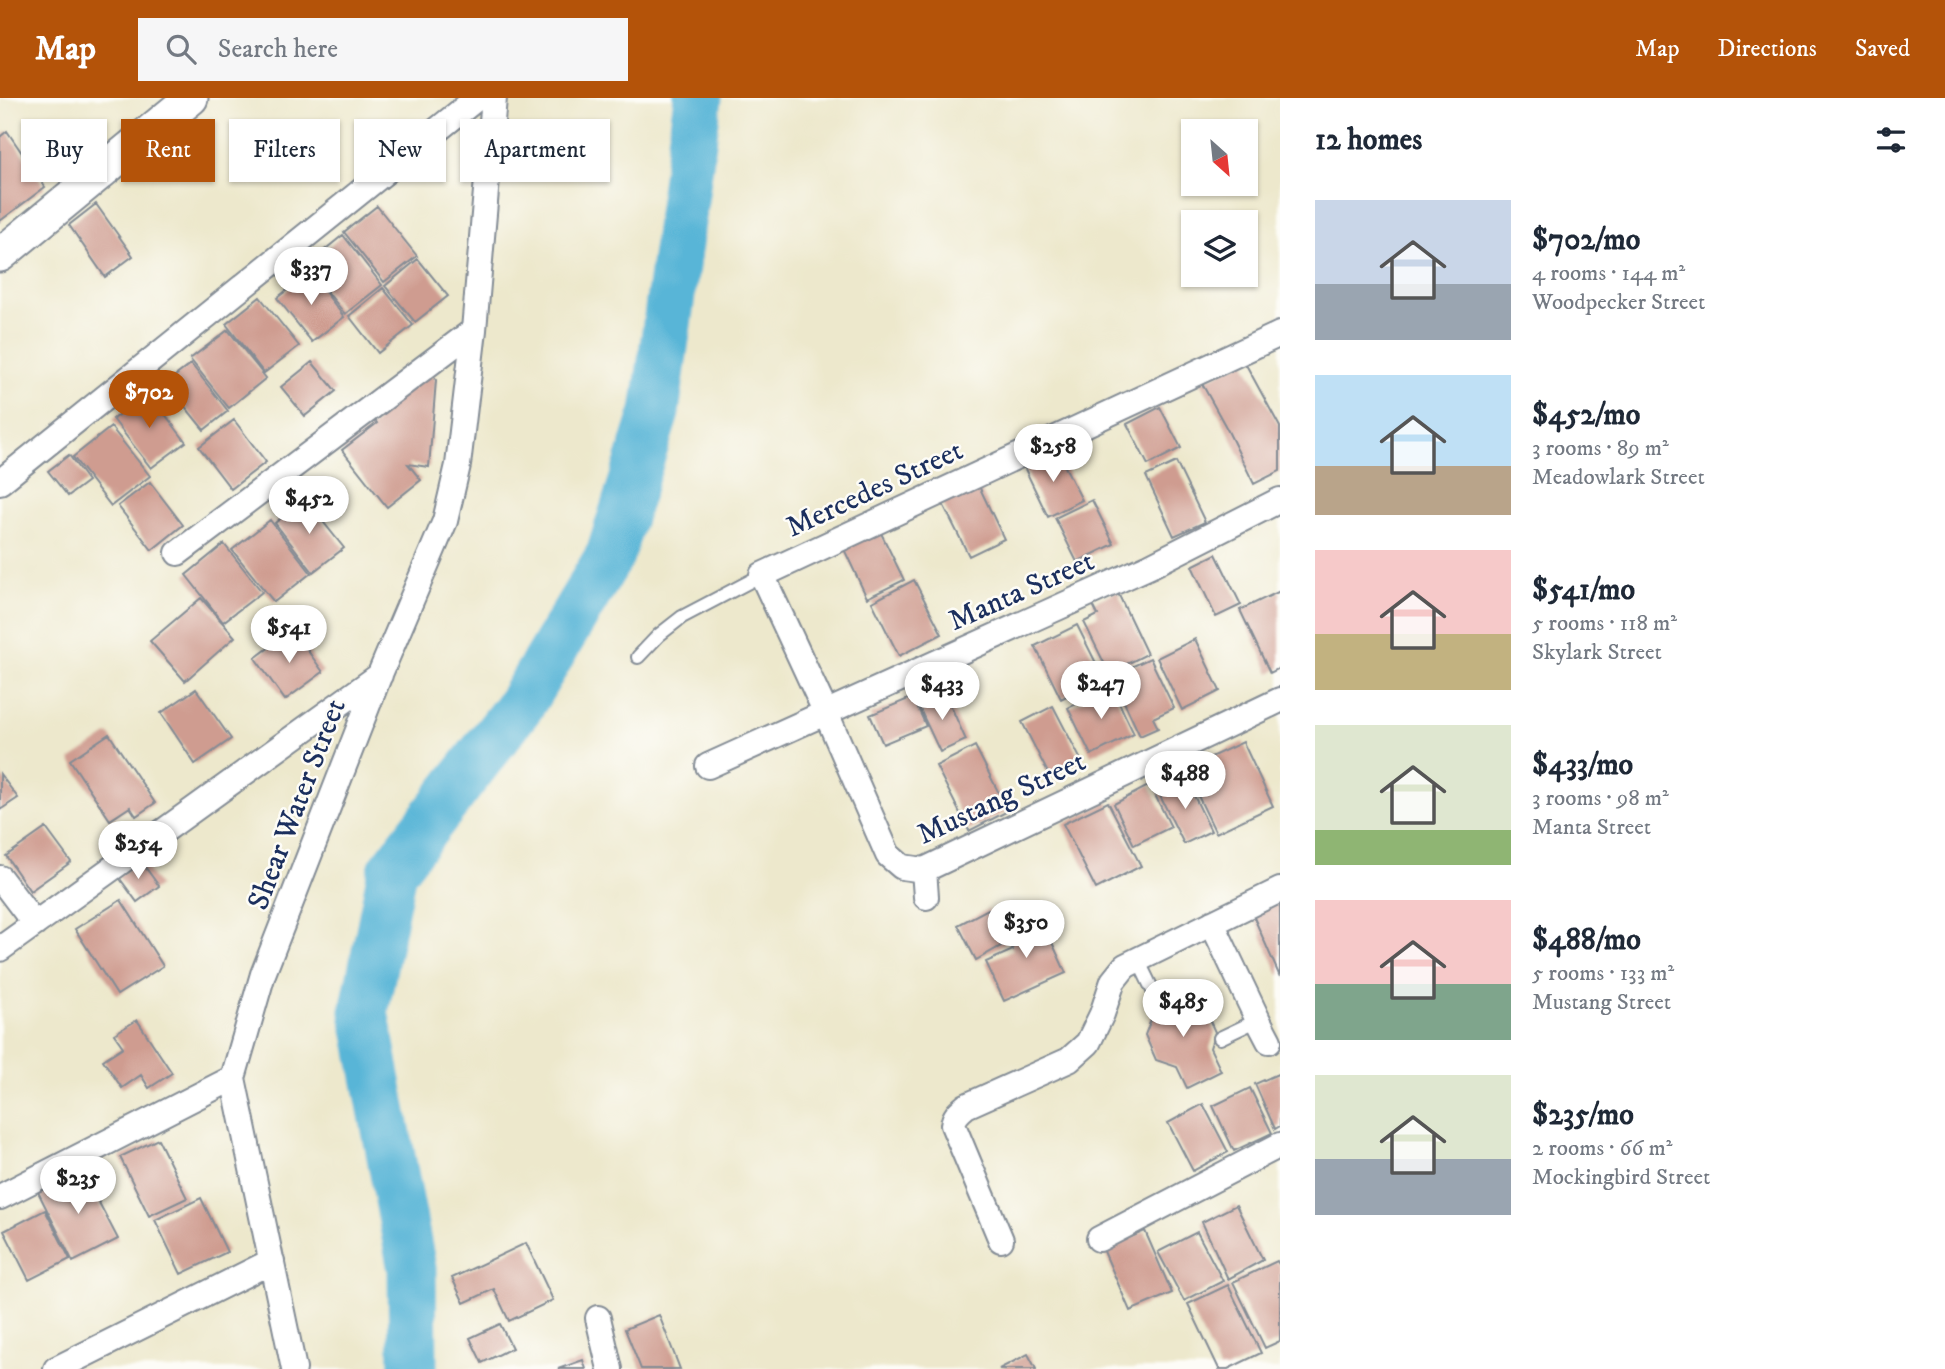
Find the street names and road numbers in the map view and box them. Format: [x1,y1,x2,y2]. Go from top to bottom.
street label: Mercedes Street [780,432,969,546]
street label: Manta Street [943,543,1100,640]
street label: Shear Water Street [240,694,355,915]
street label: Mustang Street [912,743,1092,853]

